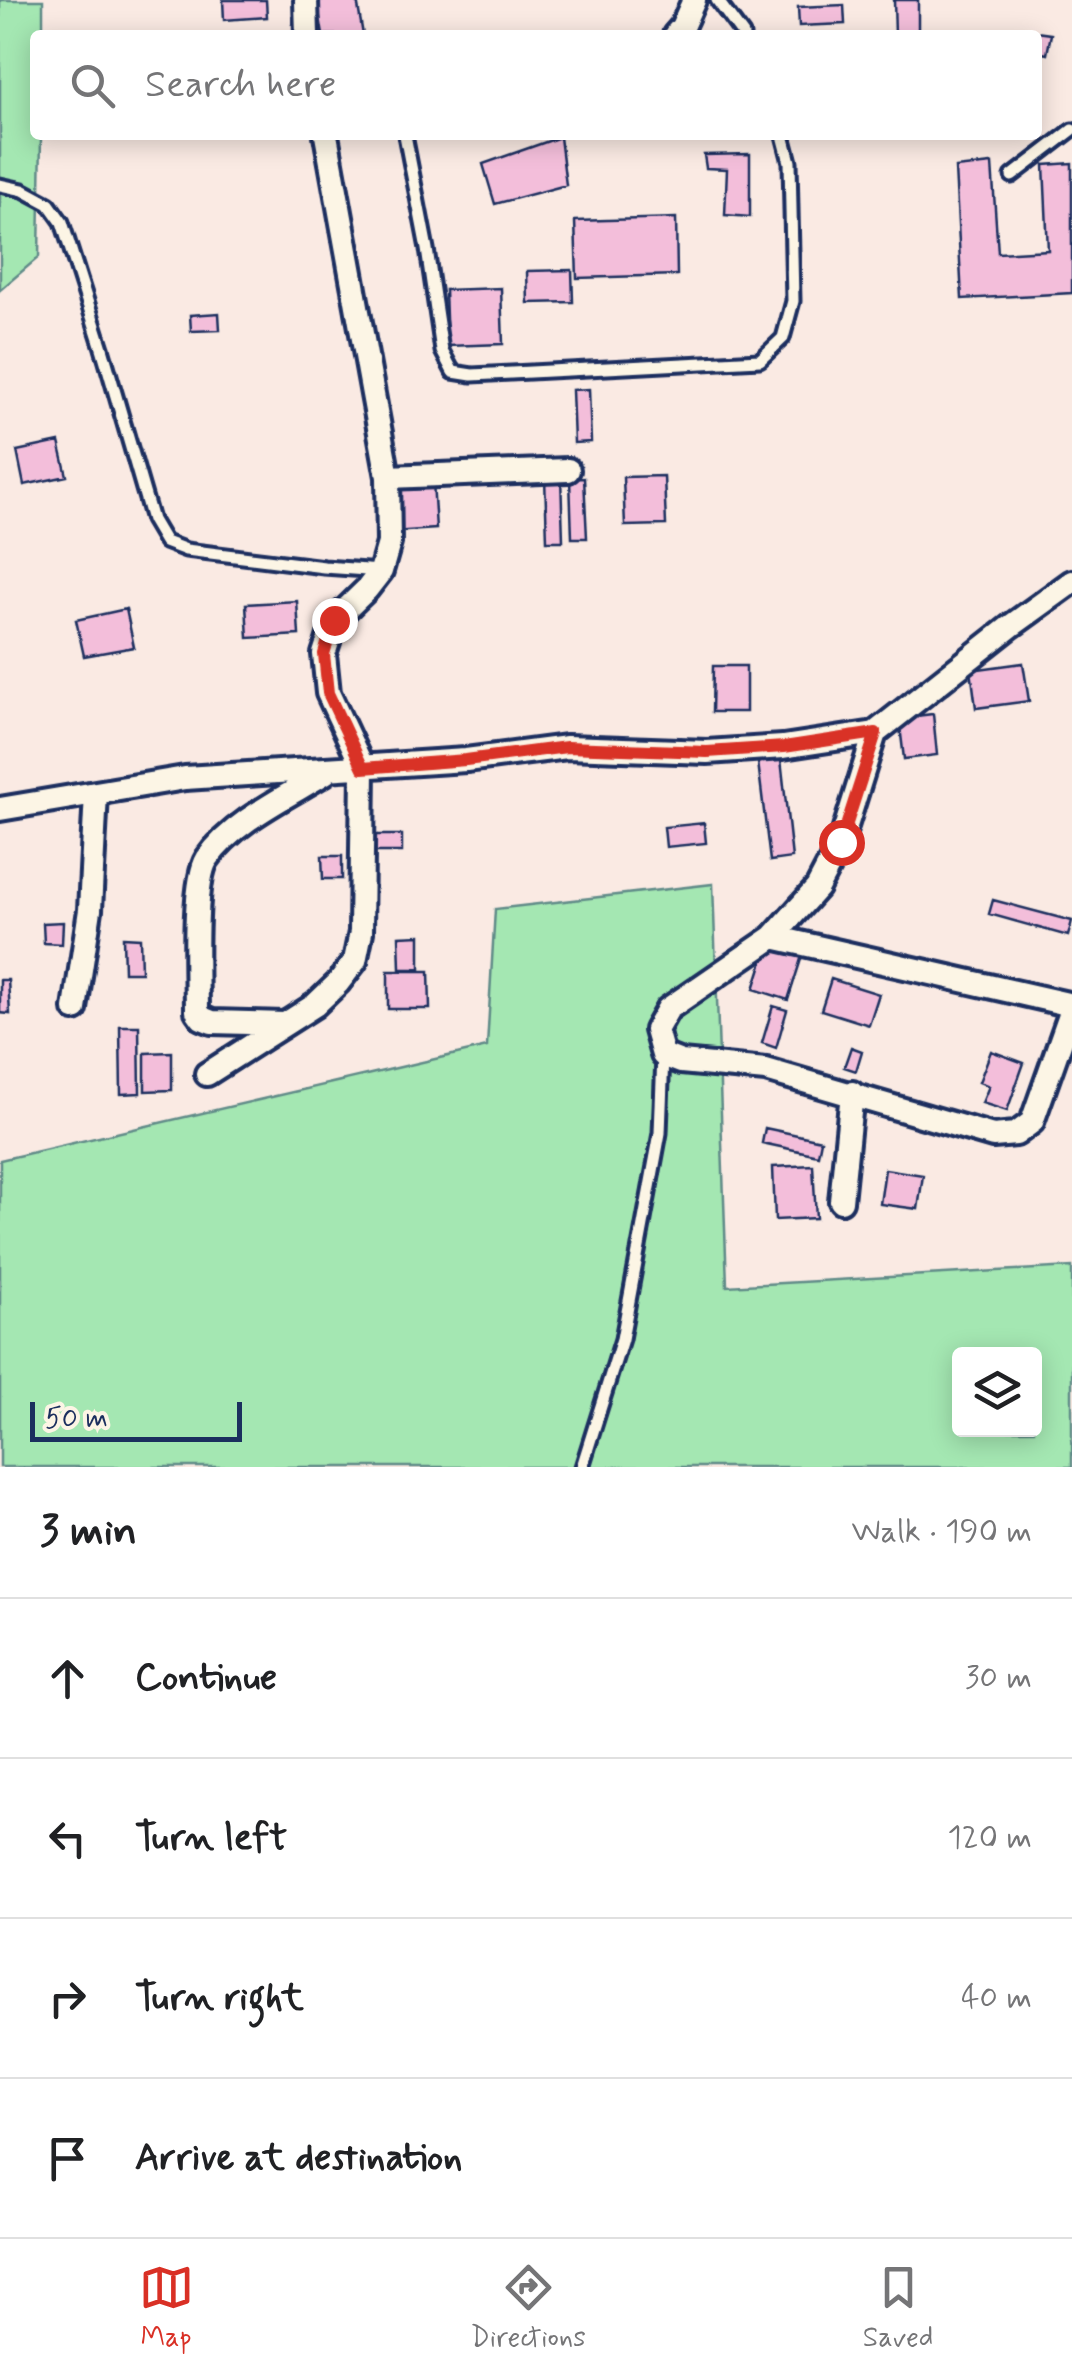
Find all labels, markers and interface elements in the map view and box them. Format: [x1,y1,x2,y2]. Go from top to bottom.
search box [30,30,1042,140]
icon: search [65,58,120,113]
text: Search here [145,61,336,110]
route end [312,598,358,644]
route start [819,820,865,866]
map controls [952,1347,1042,1437]
button: layers [952,1347,1042,1437]
scale bar [30,1397,242,1442]
text: 50 m [45,1401,108,1438]
text: 3 min [40,1505,137,1560]
text: Walk · 190 m [852,1511,1032,1553]
icon: ahead [40,1651,95,1706]
text: Continue [135,1654,277,1703]
text: 30 m [965,1657,1032,1699]
icon: left [40,1811,95,1866]
text: Turn left [135,1814,287,1863]
text: 120 m [947,1817,1032,1859]
icon: right [40,1971,95,2026]
text: Turn right [135,1974,304,2023]
text: 40 m [961,1977,1032,2019]
icon: arrive [40,2131,95,2186]
text: Arrive at destination [135,2134,462,2183]
tab: Map [139,2260,194,2357]
tab: Directions [471,2260,586,2357]
tab: Saved [863,2260,933,2357]

